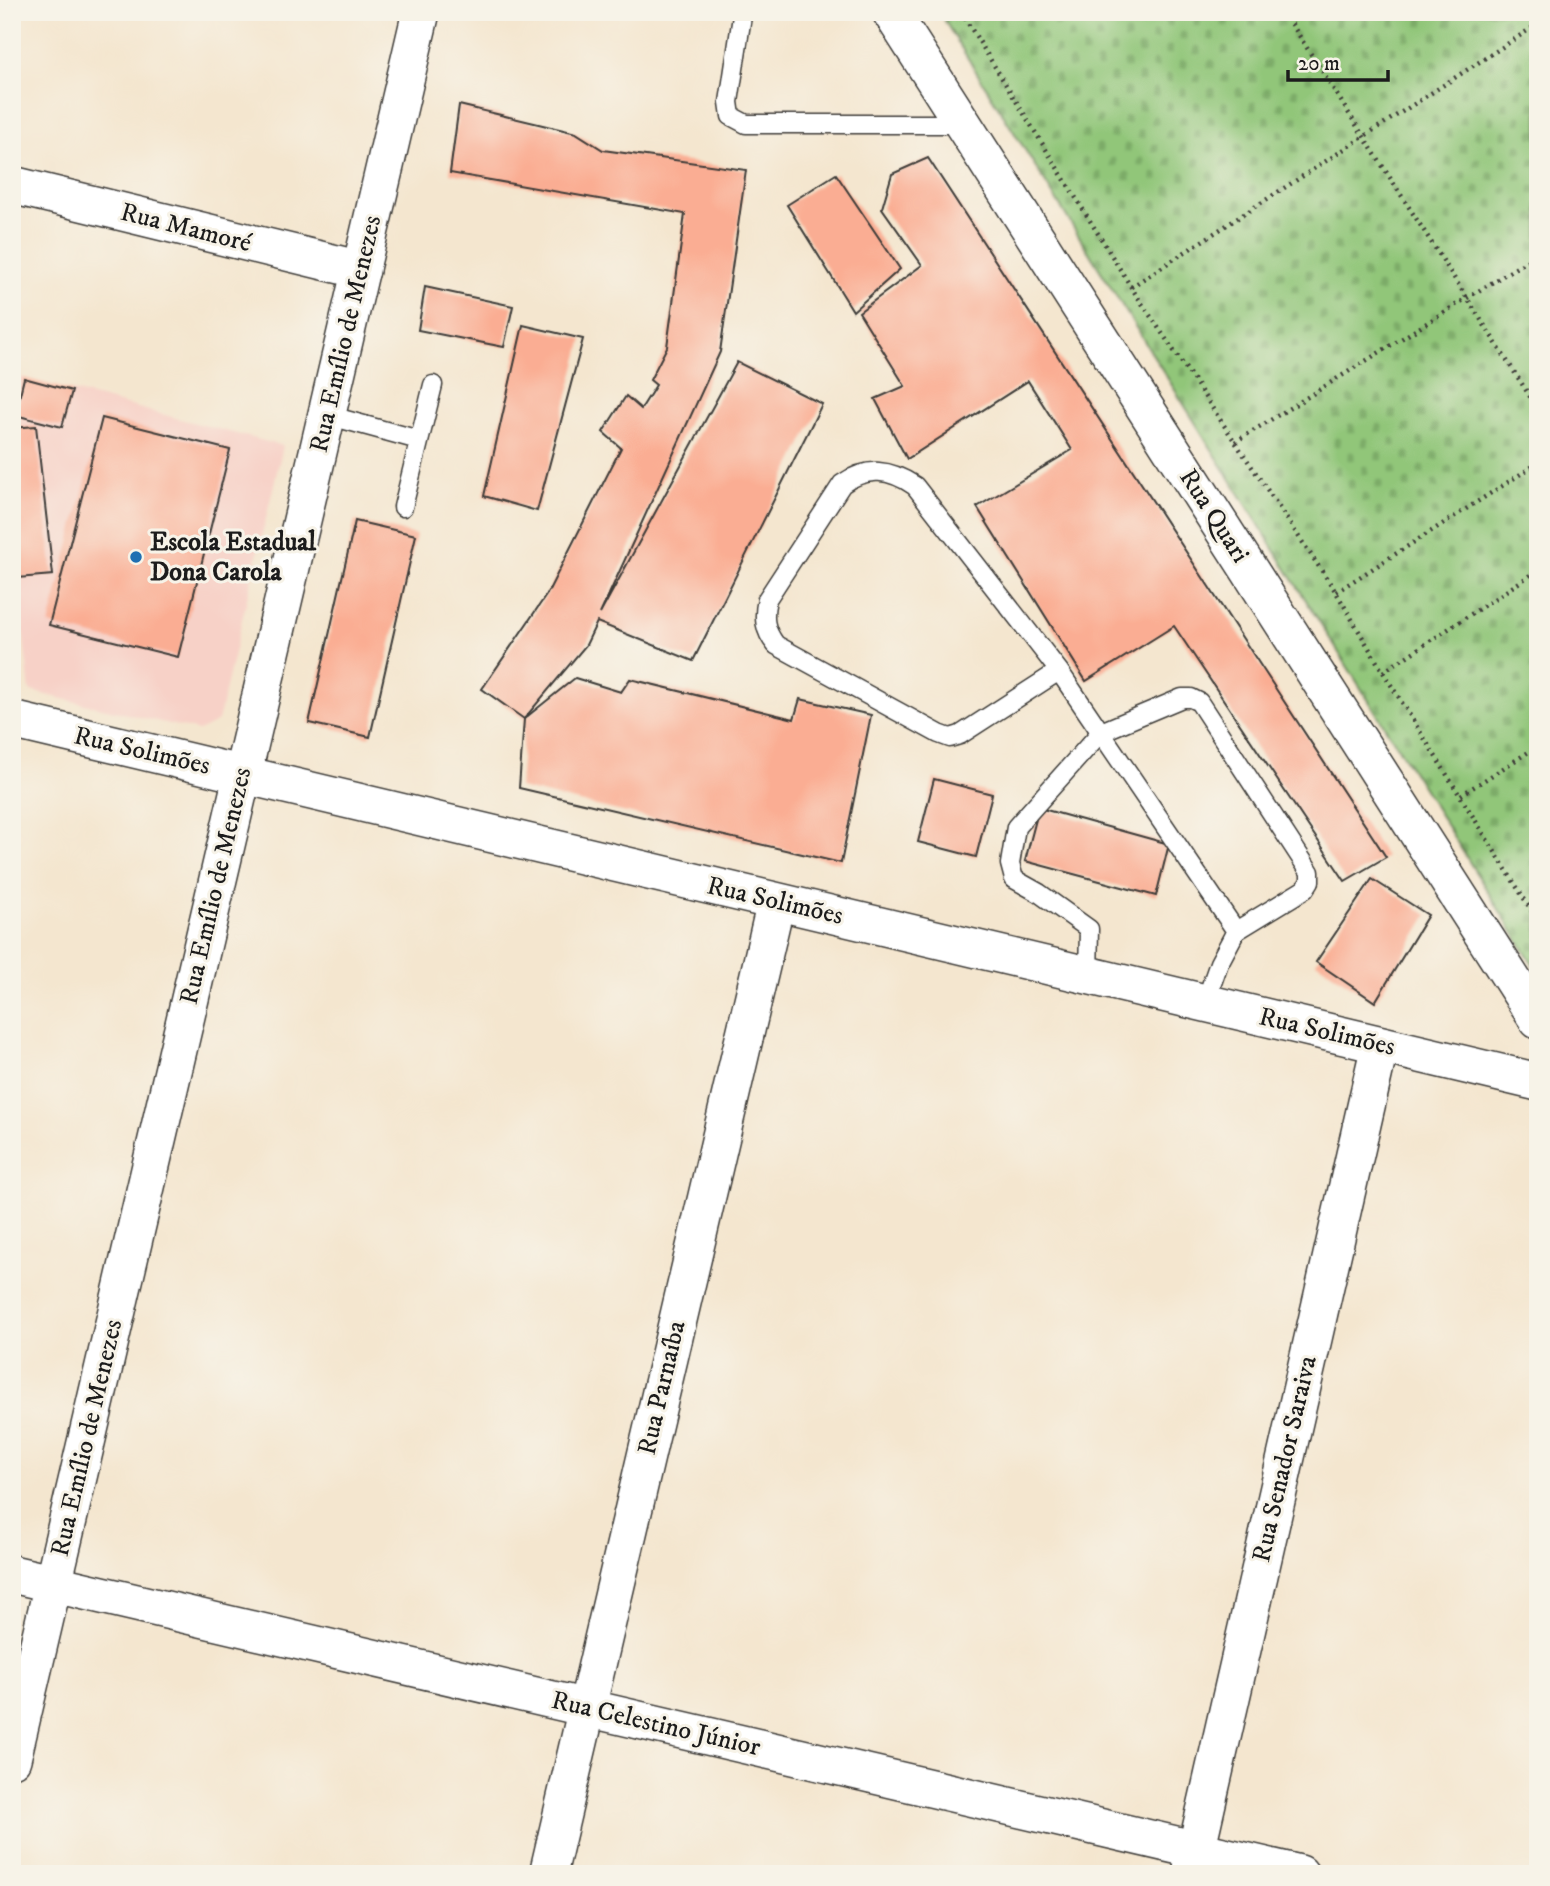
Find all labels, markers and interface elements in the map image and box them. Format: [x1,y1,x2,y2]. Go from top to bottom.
scale bar [1288,38,1387,82]
text: 20 m [1298,51,1340,77]
street label: Rua Mamoré [117,196,255,260]
street label: Rua Emílio de Menezes [303,212,389,456]
street label: Rua Quari [1171,463,1257,569]
place label: Escola Estadual Dona Carola [150,526,317,589]
marker: Escola Estadual Dona Carola [128,549,144,565]
street label: Rua Solimões [71,719,213,783]
street label: Rua Emílio de Menezes [173,764,259,1008]
street label: Rua Solimões [704,869,846,933]
street label: Rua Solimões [1256,1000,1398,1064]
street label: Rua Emílio de Menezes [44,1316,130,1560]
street label: Rua Parnaíba [631,1318,693,1458]
street label: Rua Senador Saraiva [1245,1353,1325,1565]
street label: Rua Celestino Júnior [548,1684,764,1764]

